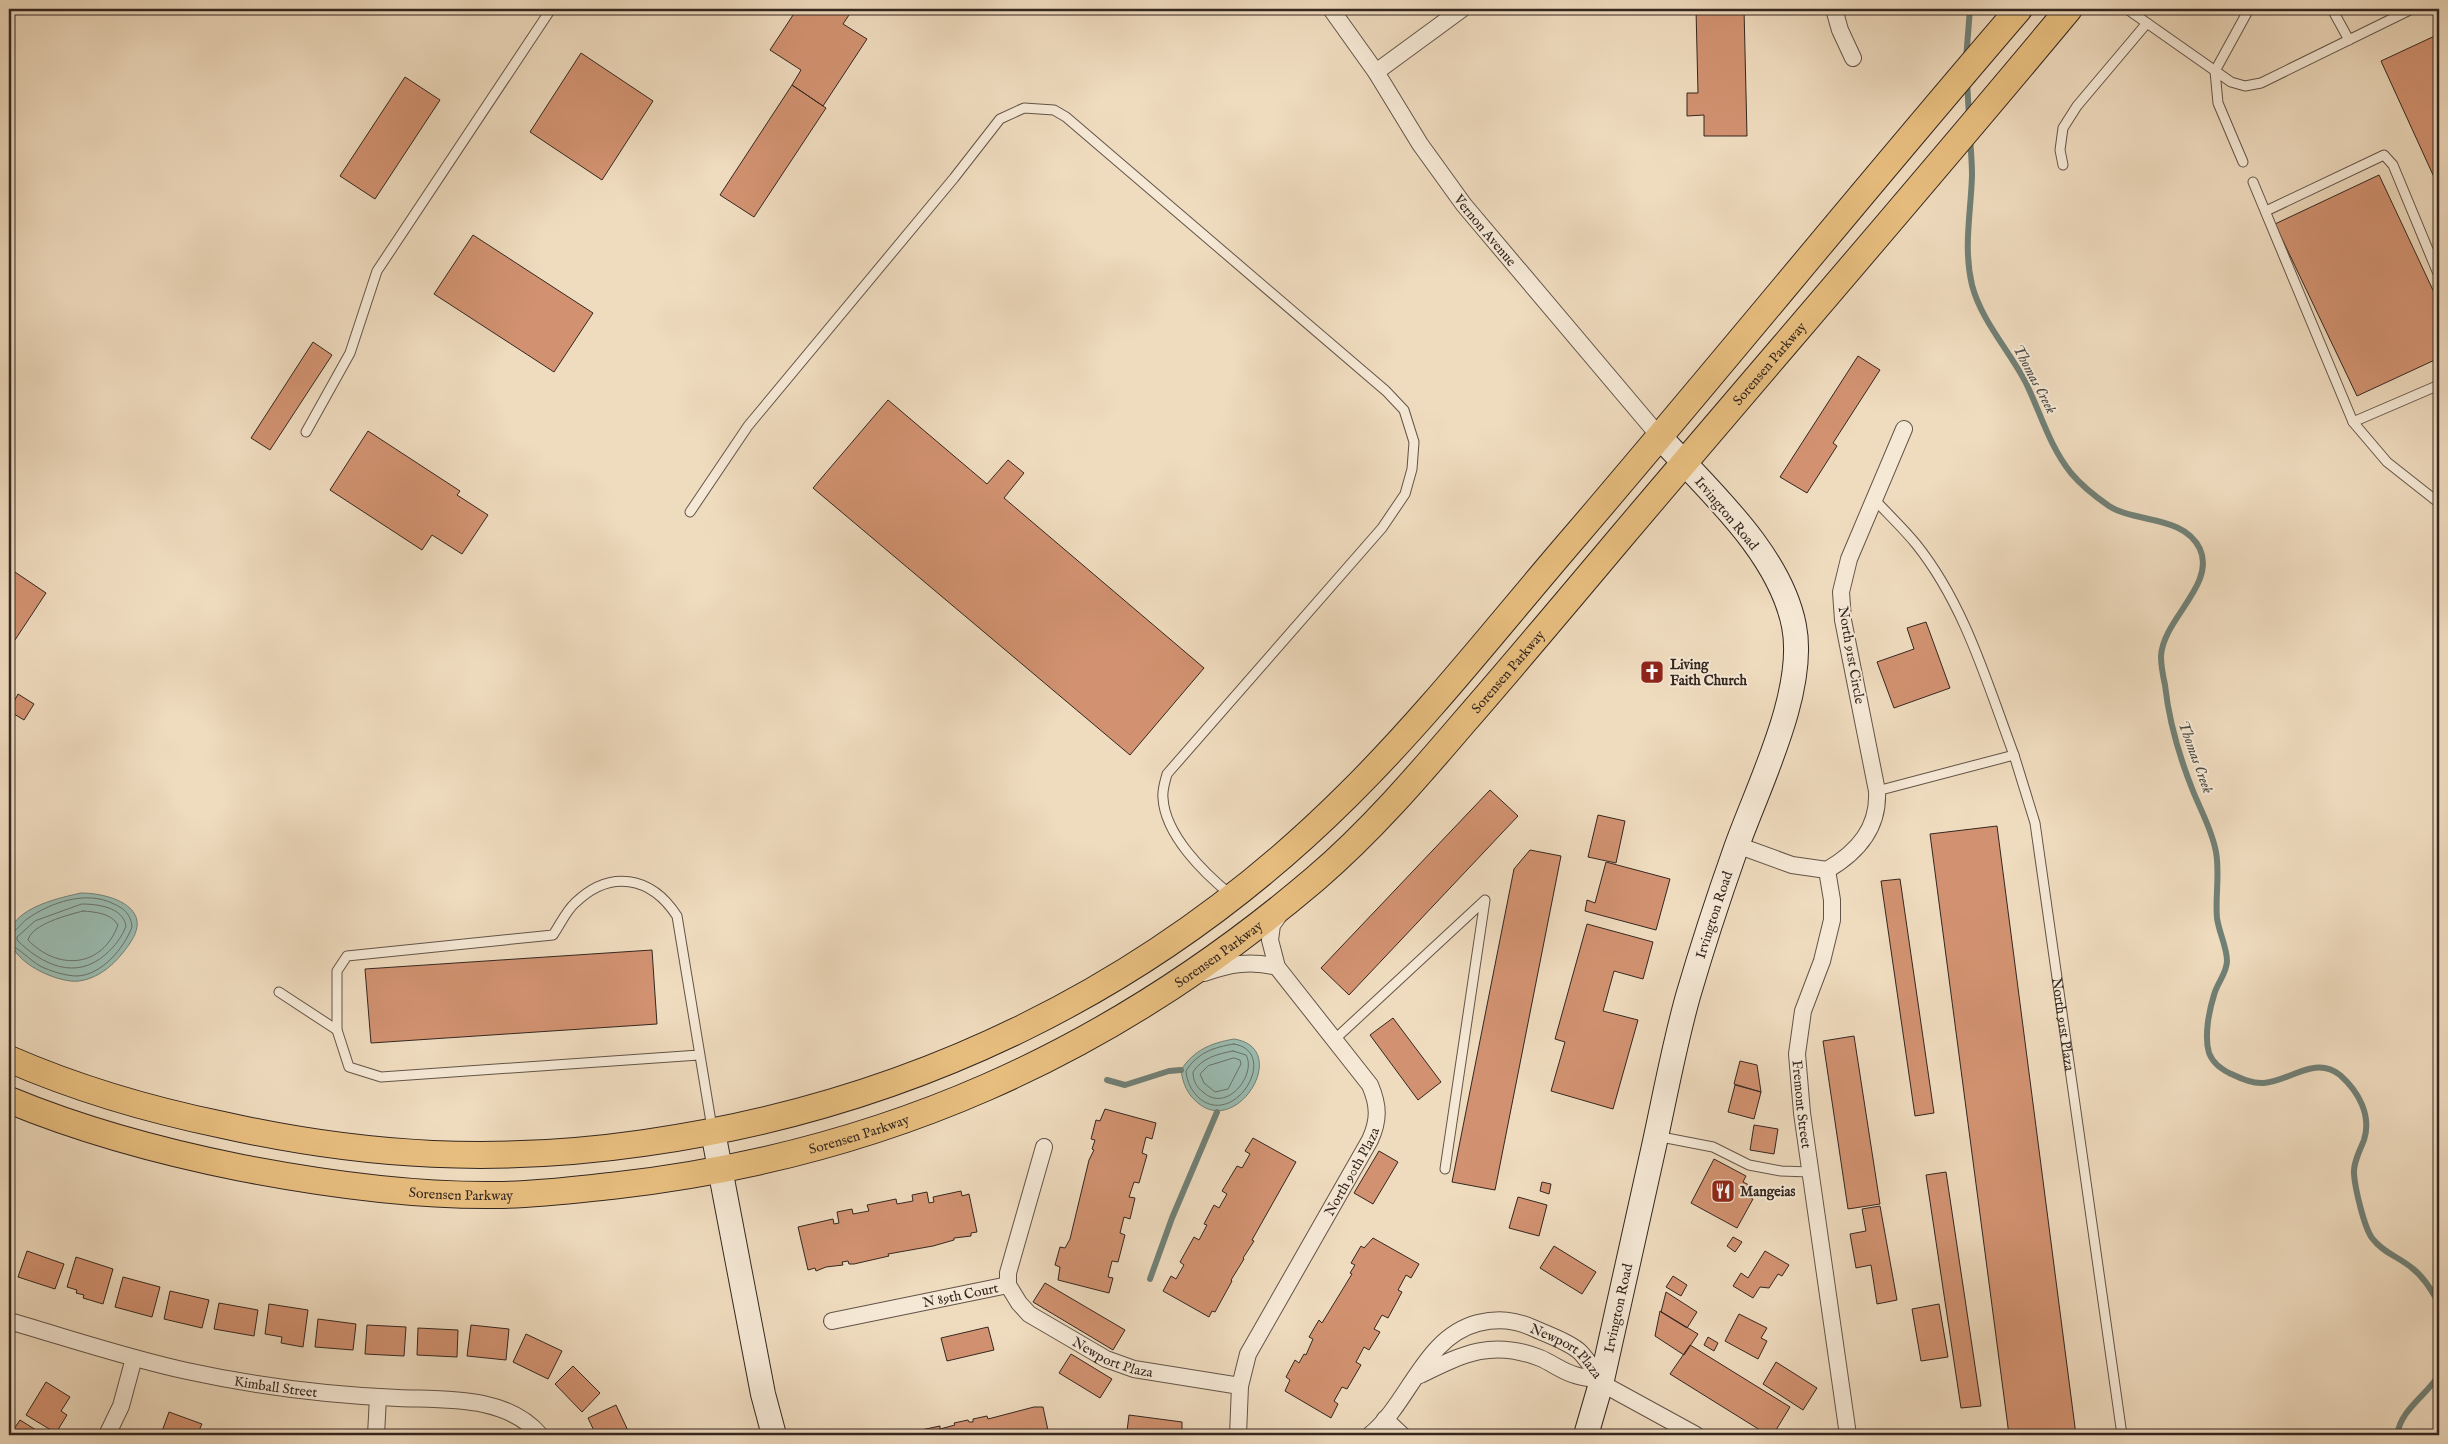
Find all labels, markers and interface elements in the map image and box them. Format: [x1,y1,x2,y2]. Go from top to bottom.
street label: Vernon Avenue [1449,190,1520,271]
street label: Sorensen Parkway [1729,318,1811,409]
water label: Thomas Creek [2008,341,2061,417]
street label: Irvington Road [1690,473,1763,555]
street label: North 91st Circle [1834,605,1869,706]
street label: Sorensen Parkway [1468,626,1549,717]
place label: Living Faith Church [1670,656,1748,690]
church icon: Living Faith Church [1639,659,1665,685]
water label: Thomas Creek [2174,718,2217,796]
street label: Irvington Road [1692,869,1737,961]
street label: Sorensen Parkway [1171,917,1267,992]
street label: North 91st Plaza [2047,976,2078,1073]
street label: Fremont Street [1788,1059,1815,1150]
street label: Sorensen Parkway [807,1111,912,1159]
street label: North 90th Plaza [1321,1124,1384,1219]
restaurant icon: Mangeias [1710,1178,1736,1204]
place label: Mangeias [1740,1183,1795,1201]
street label: Sorensen Parkway [408,1184,514,1205]
street label: Irvington Road [1600,1261,1637,1354]
street label: N 89th Court [921,1279,1000,1312]
street label: Newport Plaza [1527,1320,1606,1383]
street label: Newport Plaza [1069,1333,1155,1382]
street label: Kimball Street [233,1372,318,1402]

